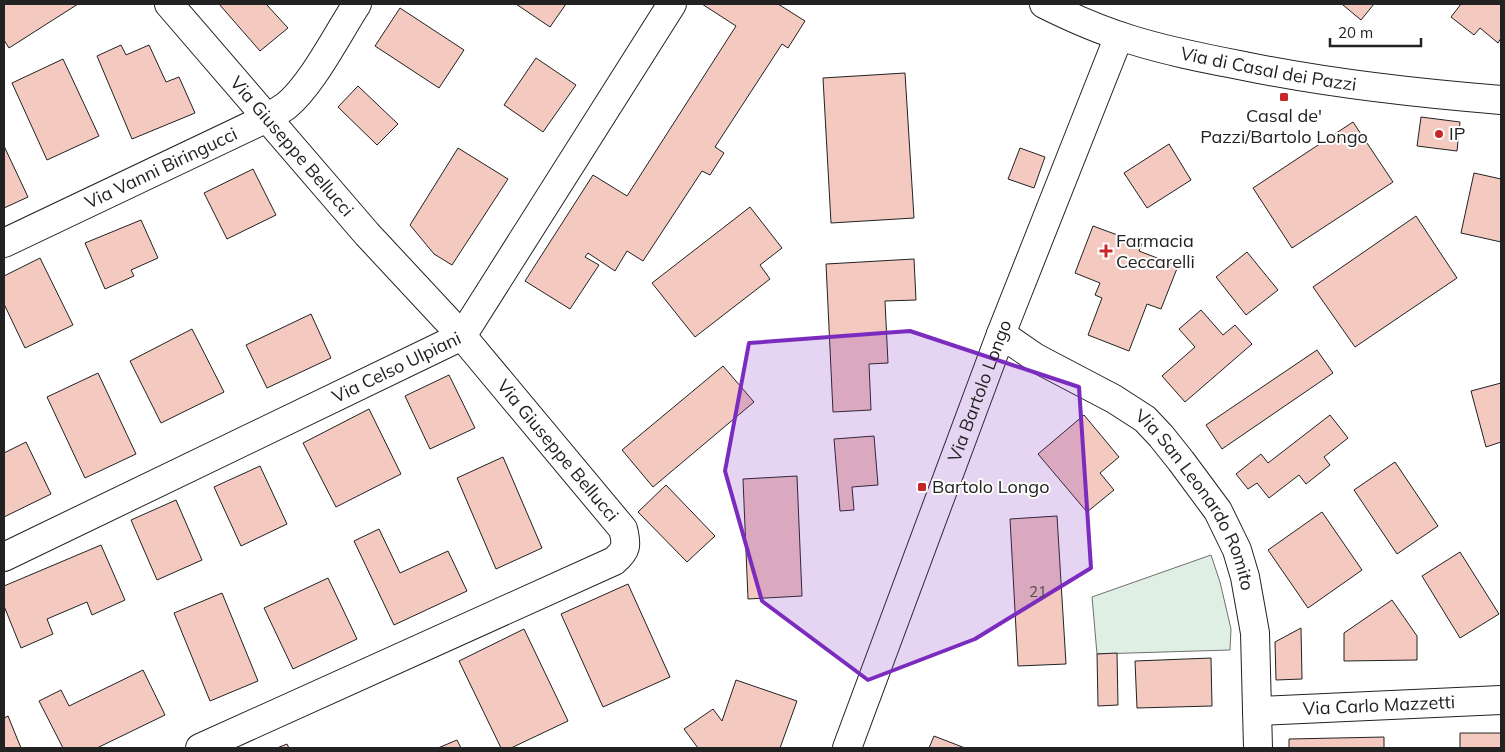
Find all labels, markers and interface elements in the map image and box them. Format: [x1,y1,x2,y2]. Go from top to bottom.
scale bar [1330,15,1421,47]
text: 20 m [1338,23,1373,42]
street label: Via di Casal dei Pazzi [1178,41,1358,96]
street label: Via Giuseppe Bellucci [225,71,359,221]
marker: Casal de' Pazzi/Bartolo Longo [1278,91,1290,103]
place label: Casal de' Pazzi/Bartolo Longo [1200,104,1368,148]
street label: Via Vanni Biringucci [81,122,241,214]
place label: IP [1449,122,1465,145]
marker: IP [1433,128,1445,140]
place label: Farmacia Ceccarelli [1116,229,1195,273]
marker: Farmacia Ceccarelli [1100,245,1112,257]
street label: Via Bartolo Longo [942,316,1016,465]
street label: Via Celso Ulpiani [328,326,465,408]
street label: Via Giuseppe Bellucci [492,374,624,526]
street label: Via San Leonardo Romito [1131,404,1259,592]
place label: Bartolo Longo [932,475,1049,498]
marker: Bartolo Longo [916,481,928,493]
house number: 21 [1029,582,1047,601]
street label: Via Carlo Mazzetti [1302,690,1455,720]

